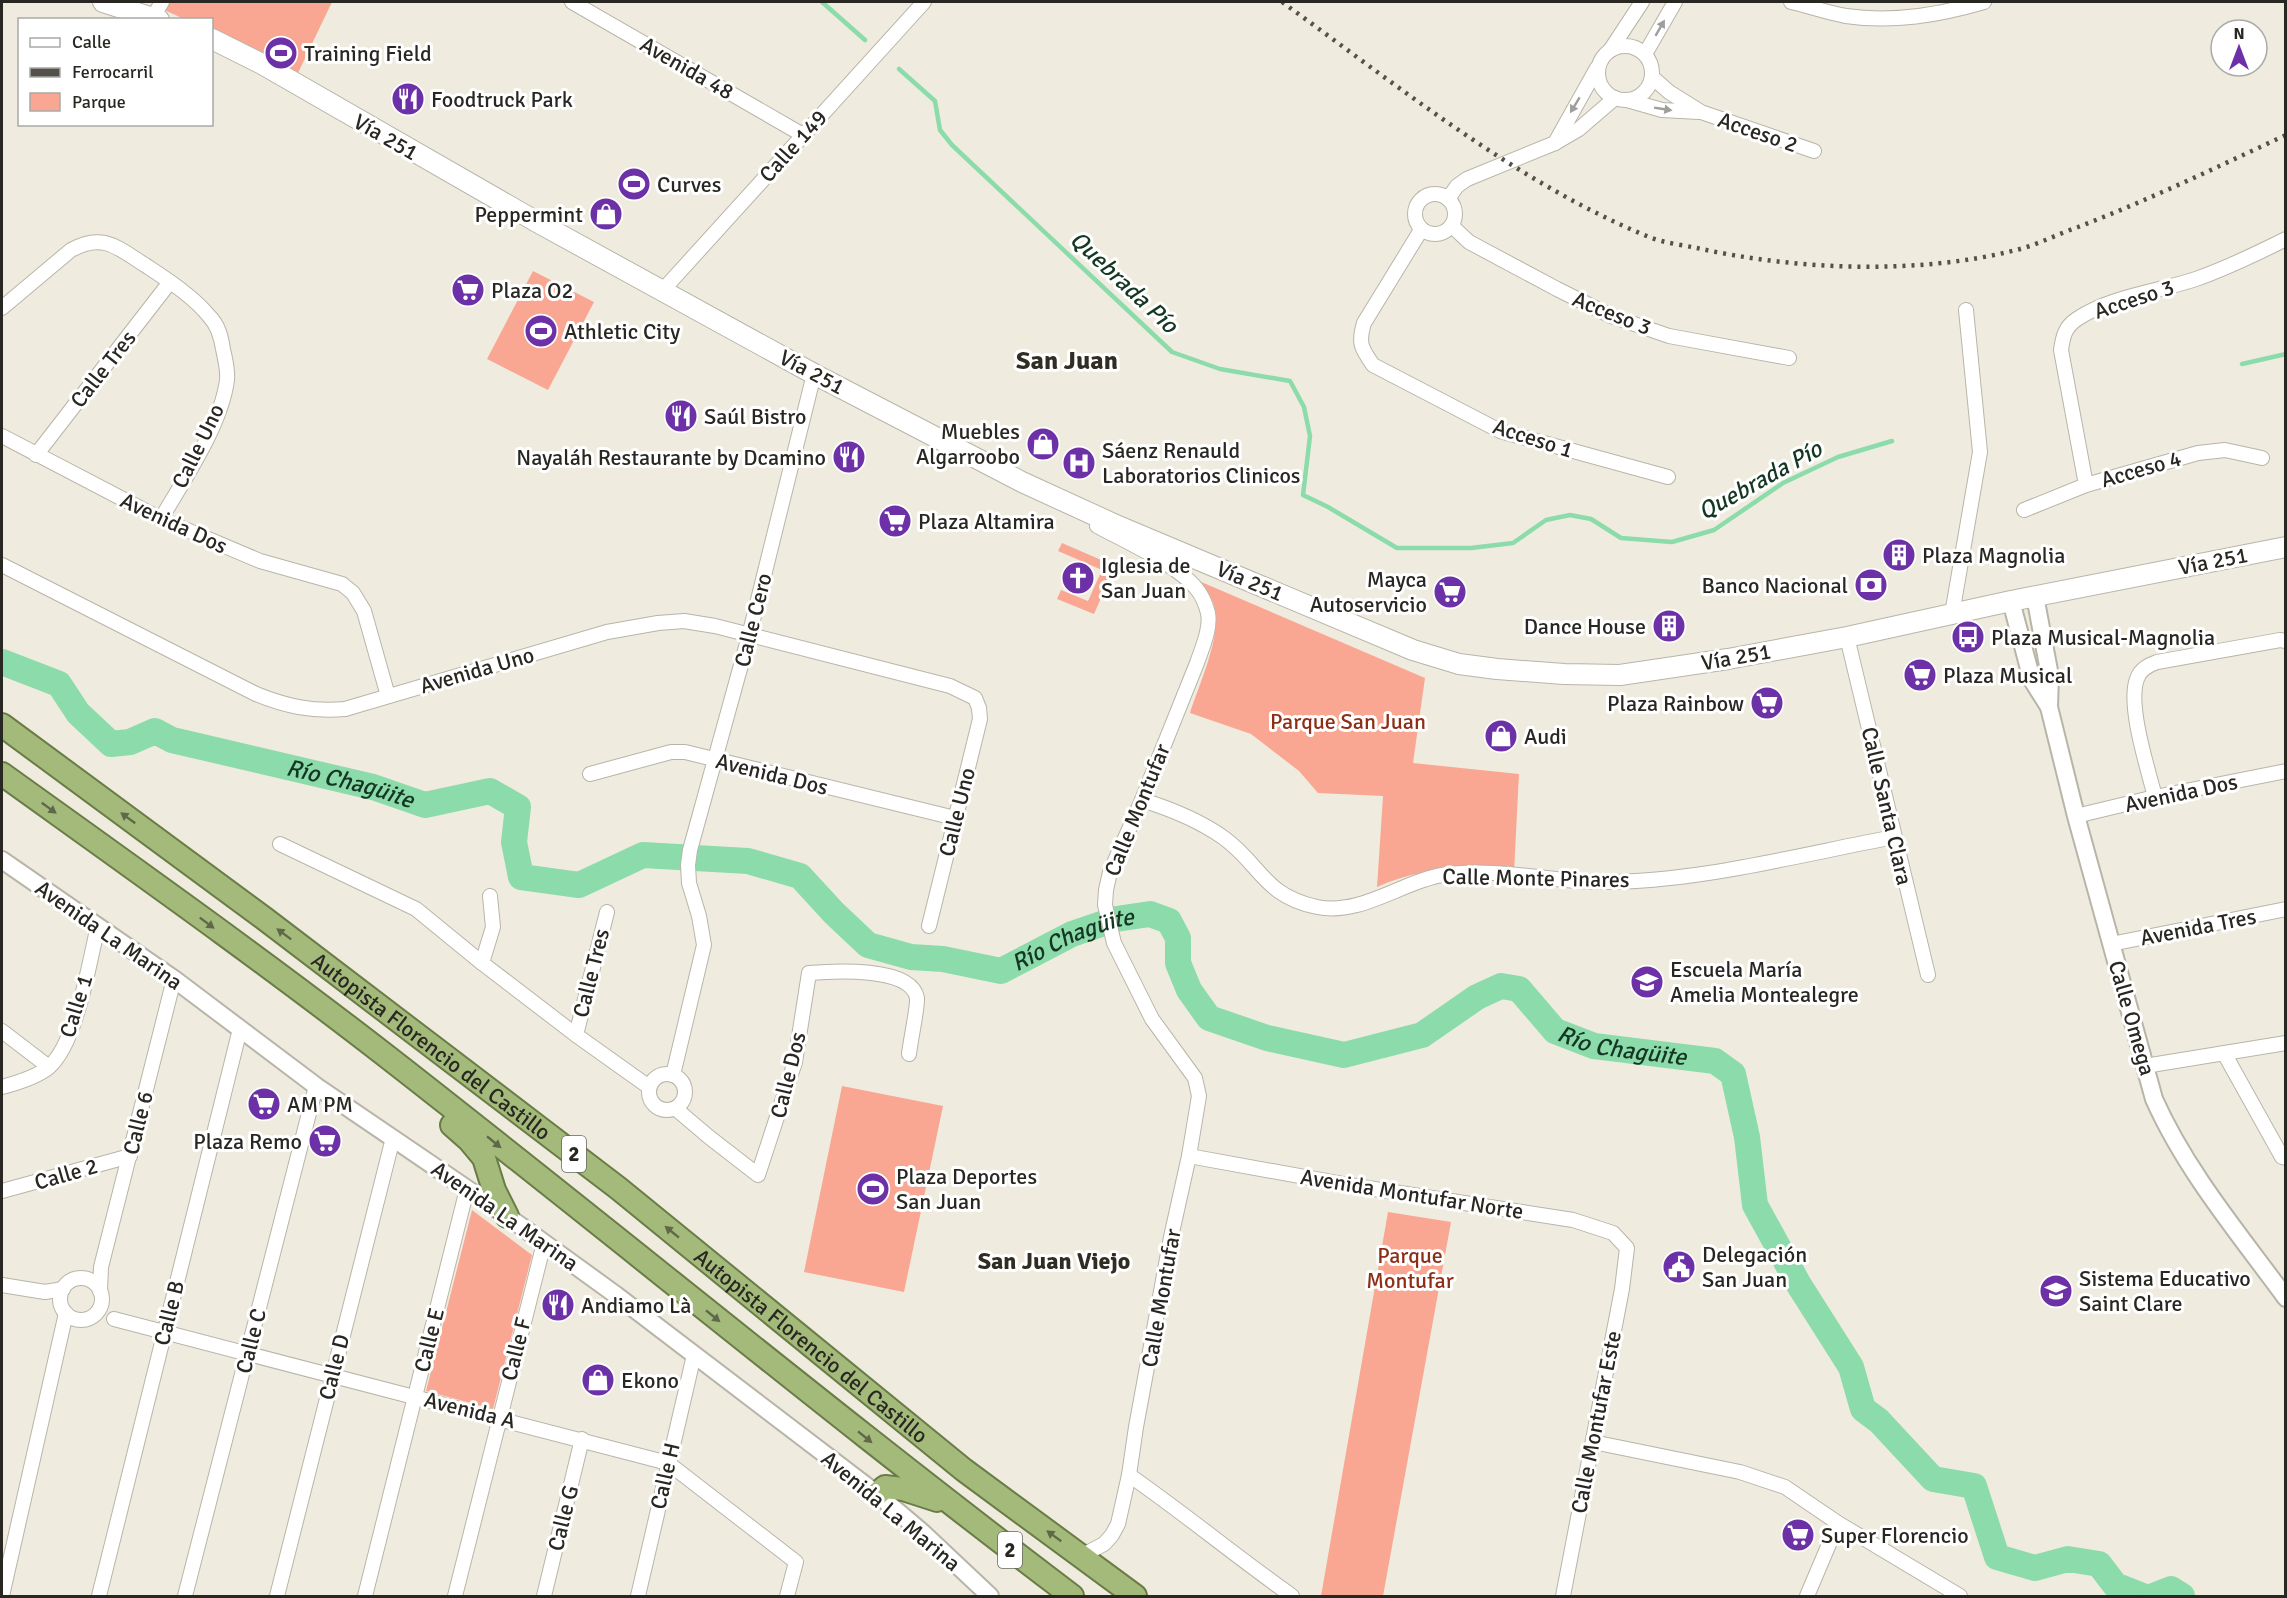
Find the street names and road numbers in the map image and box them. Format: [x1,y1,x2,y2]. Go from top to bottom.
street label: Avenida 48 [636,31,738,105]
street label: Calle 149 [753,104,833,188]
street label: Acceso 2 [1715,106,1801,158]
street label: Vía 251 [349,108,423,166]
street label: Acceso 3 [2091,273,2177,325]
street label: Acceso 3 [1569,285,1655,341]
street label: Calle Tres [64,325,142,413]
street label: Vía 251 [775,344,849,400]
street label: Calle Uno [166,399,230,493]
street label: Acceso 1 [1490,412,1576,464]
street label: Acceso 4 [2098,445,2185,493]
street label: Avenida Dos [116,487,232,559]
street label: Vía 251 [2176,541,2250,581]
street label: Vía 251 [1212,555,1288,607]
street label: Calle Cero [728,570,778,670]
street label: Vía 251 [1699,638,1773,676]
street label: Avenida Uno [417,641,537,699]
street label: Calle Santa Clara [1856,724,1918,888]
street label: Calle Montufar [1098,740,1176,880]
street label: Avenida Dos [713,747,831,801]
street label: Calle Uno [933,765,981,859]
street label: Avenida Dos [2122,768,2240,818]
street label: Calle Monte Pinares [1442,863,1630,893]
street label: Avenida La Marina [30,874,188,996]
street label: Avenida Tres [2138,903,2258,951]
street label: Calle Tres [567,926,615,1020]
street label: Autopista Florencio del Castillo [306,946,556,1146]
street label: Calle Omega [2103,957,2161,1079]
street label: Calle 1 [54,971,98,1041]
street label: Calle Dos [764,1029,812,1121]
street label: Calle 6 [117,1088,159,1158]
road number: 2 [562,1136,586,1172]
street label: Calle 2 [31,1152,101,1196]
street label: Avenida La Marina [426,1155,584,1277]
street label: Avenida Montufar Norte [1299,1163,1525,1225]
street label: Calle Montufar [1136,1227,1186,1369]
street label: Autopista Florencio del Castillo [689,1242,934,1449]
street label: Calle B [148,1278,190,1348]
street label: Calle E [408,1305,450,1375]
street label: Calle C [230,1306,272,1376]
street label: Calle F [495,1315,537,1383]
street label: Calle Montufar Este [1565,1328,1627,1516]
street label: Calle D [313,1331,355,1403]
street label: Avenida A [422,1386,519,1434]
street label: Calle H [644,1440,686,1512]
street label: Avenida La Marina [816,1445,966,1577]
street label: Calle G [542,1482,584,1554]
road number: 2 [998,1532,1022,1568]

